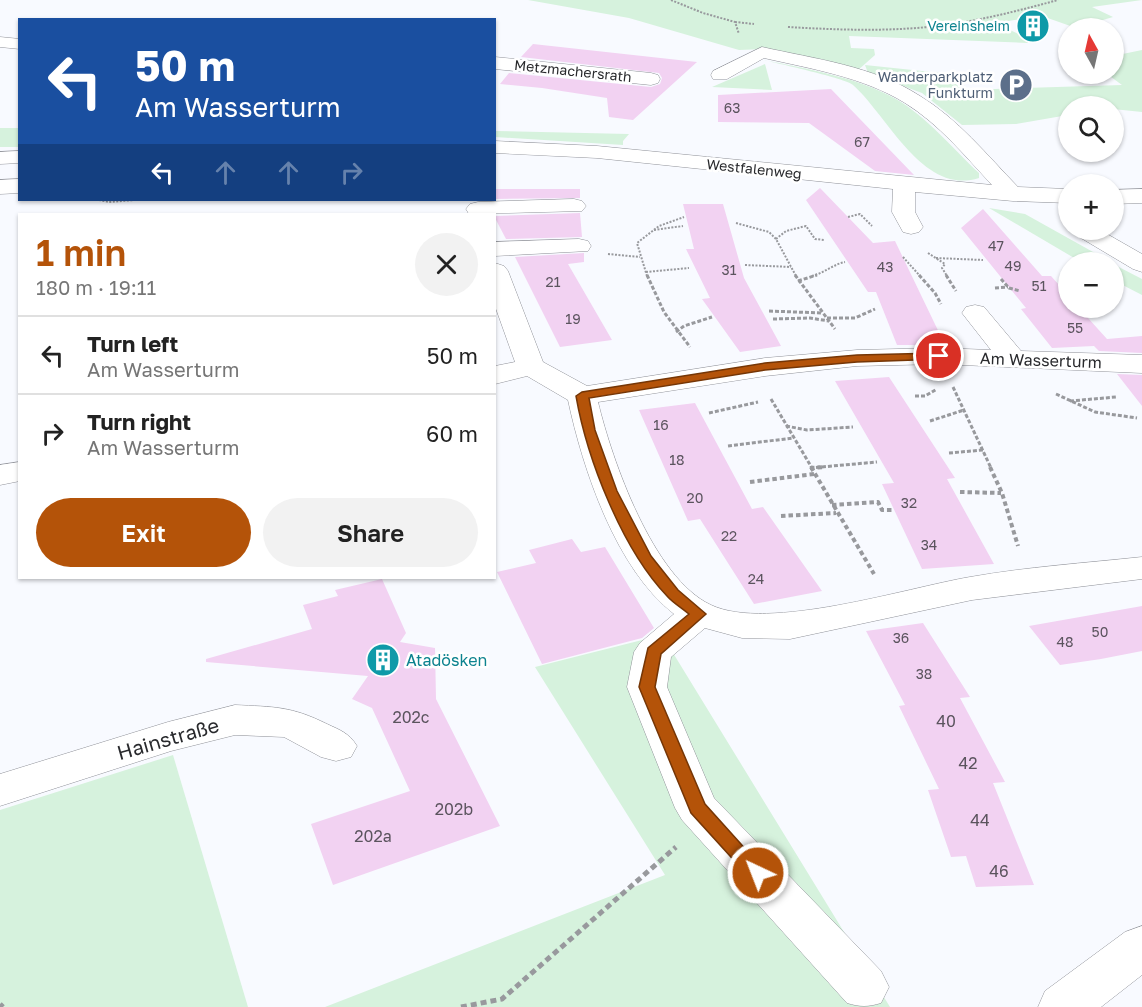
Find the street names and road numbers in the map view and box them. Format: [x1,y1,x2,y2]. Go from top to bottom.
street label: Metzmachersrath [513,56,633,85]
street label: Westfalenweg [706,155,802,182]
street label: Am Wasserturm [980,348,1102,372]
street label: Hainstraße [114,712,221,764]

